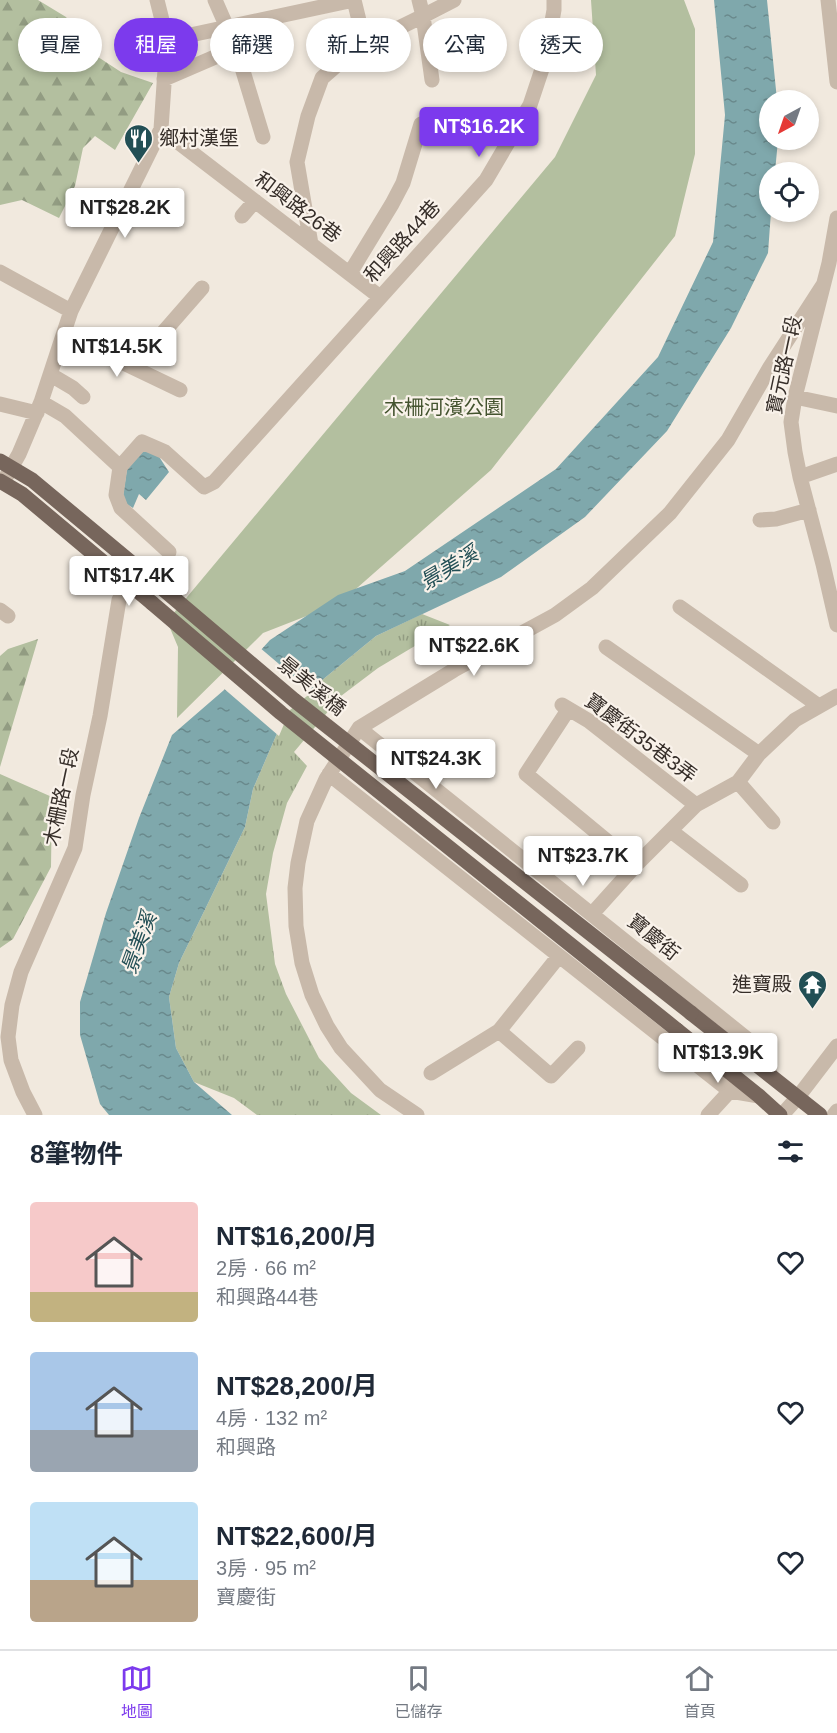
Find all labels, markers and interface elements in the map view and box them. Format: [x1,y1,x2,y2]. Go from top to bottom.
chip: 買屋 [18,18,102,72]
chip: 租屋 [114,18,198,72]
chip: 篩選 [210,18,294,72]
chip: 新上架 [306,18,411,72]
chip: 公寓 [423,18,507,72]
chip: 透天 [519,18,603,72]
north arrow [759,90,819,150]
map controls [759,90,819,222]
pin: NT$16.2K [417,107,541,158]
text: NT$16.2K [433,115,525,137]
restaurant icon: 鄉村漢堡 [122,122,154,164]
place label: 鄉村漢堡 [159,127,239,149]
button: locate [759,162,819,222]
street label: 和興路26巷 [251,167,345,247]
pin: NT$28.2K [63,188,187,239]
text: NT$28.2K [79,196,171,218]
street label: 和興路44巷 [360,196,444,286]
street label: 寶元路一段 [763,314,805,416]
pin: NT$14.5K [55,327,179,378]
text: NT$14.5K [71,335,163,357]
park label: 木柵河濱公園 [384,396,504,418]
water label: 景美溪 [416,540,484,594]
pin: NT$17.4K [67,556,191,607]
text: NT$17.4K [83,564,175,586]
pin: NT$22.6K [412,626,536,677]
text: NT$22.6K [428,634,520,656]
street label: 景美溪橋 [274,652,350,720]
street label: 寶慶街35巷3弄 [581,689,701,787]
pin: NT$24.3K [374,739,498,790]
street label: 木柵路一段 [40,746,82,848]
text: NT$24.3K [390,747,482,769]
pin: NT$23.7K [521,836,645,887]
text: NT$23.7K [537,844,629,866]
water label: 景美溪 [117,906,161,976]
street label: 寶慶街 [624,910,684,964]
temple icon: 進寶殿 [797,968,829,1010]
place label: 進寶殿 [732,973,792,995]
pin: NT$13.9K [656,1033,780,1084]
text: NT$13.9K [672,1041,764,1063]
icon: filters [774,1135,807,1168]
text: 8筆物件 [30,1139,122,1169]
text: NT$16,200/月 [216,1221,378,1251]
icon: home [78,1226,150,1298]
icon: heart [774,1246,807,1279]
text: 2房 · 66 m² [216,1257,316,1279]
text: 和興路44巷 [216,1286,318,1308]
text: NT$28,200/月 [216,1371,378,1401]
icon: home [78,1376,150,1448]
icon: heart [774,1396,807,1429]
text: 4房 · 132 m² [216,1407,327,1429]
text: 和興路 [216,1436,276,1458]
text: NT$22,600/月 [216,1521,378,1551]
icon: home [78,1526,150,1598]
icon: heart [774,1546,807,1579]
text: 3房 · 95 m² [216,1557,316,1579]
text: 寶慶街 [216,1586,276,1608]
tab: 地圖 [120,1662,153,1722]
tab: 已儲存 [394,1662,442,1722]
tab: 首頁 [683,1662,716,1722]

